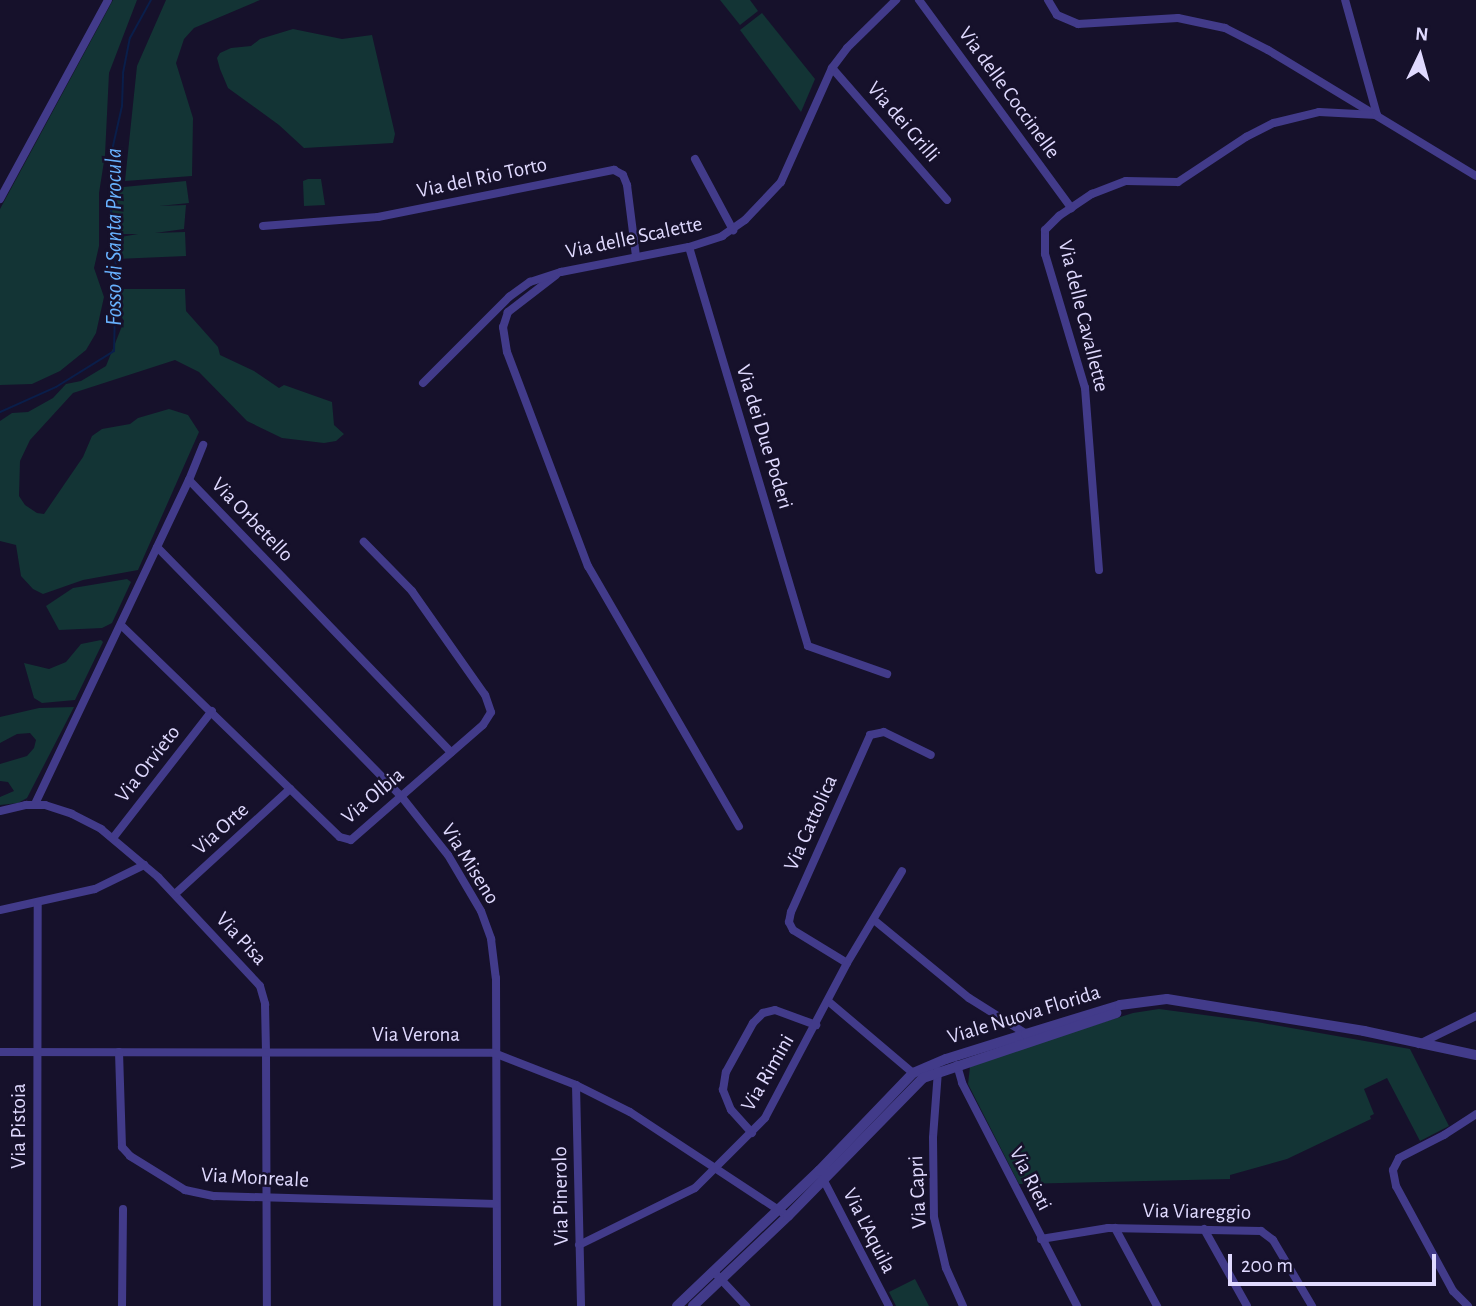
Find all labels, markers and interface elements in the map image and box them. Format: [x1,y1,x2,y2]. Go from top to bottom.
north arrow [1385,21,1455,91]
street label: Via delle Coccinelle [953,22,1065,164]
text: N [1414,25,1429,45]
street label: Via dei Grilli [861,76,945,168]
water label: Fosso di Santa Procula [101,148,129,326]
street label: Via del Rio Torto [415,152,549,204]
street label: Via delle Scalette [563,211,705,265]
street label: Via delle Cavallette [1052,237,1114,395]
street label: Via dei Due Poderi [730,362,798,512]
street label: Via Orbetello [206,473,298,567]
street label: Via Orvieto [110,720,186,808]
street label: Via Olbia [336,763,410,829]
street label: Via Cattolica [779,771,843,875]
street label: Via Orte [188,797,254,861]
street label: Via Miseno [435,819,505,909]
street label: Via Pisa [210,907,272,971]
street label: Viale Nuova Florida [945,980,1103,1050]
street label: Via Verona [372,1022,460,1048]
street label: Via Rimini [736,1030,800,1116]
street label: Via Pistoia [6,1083,32,1169]
street label: Via Rieti [1003,1143,1057,1215]
street label: Via Pinerolo [548,1146,574,1246]
street label: Via Capri [904,1155,932,1229]
street label: Via Monreale [200,1163,310,1193]
street label: Via L'Aquila [837,1184,901,1278]
street label: Via Viareggio [1142,1198,1252,1226]
scale bar [1231,1240,1439,1284]
text: 200 m [1241,1255,1293,1276]

